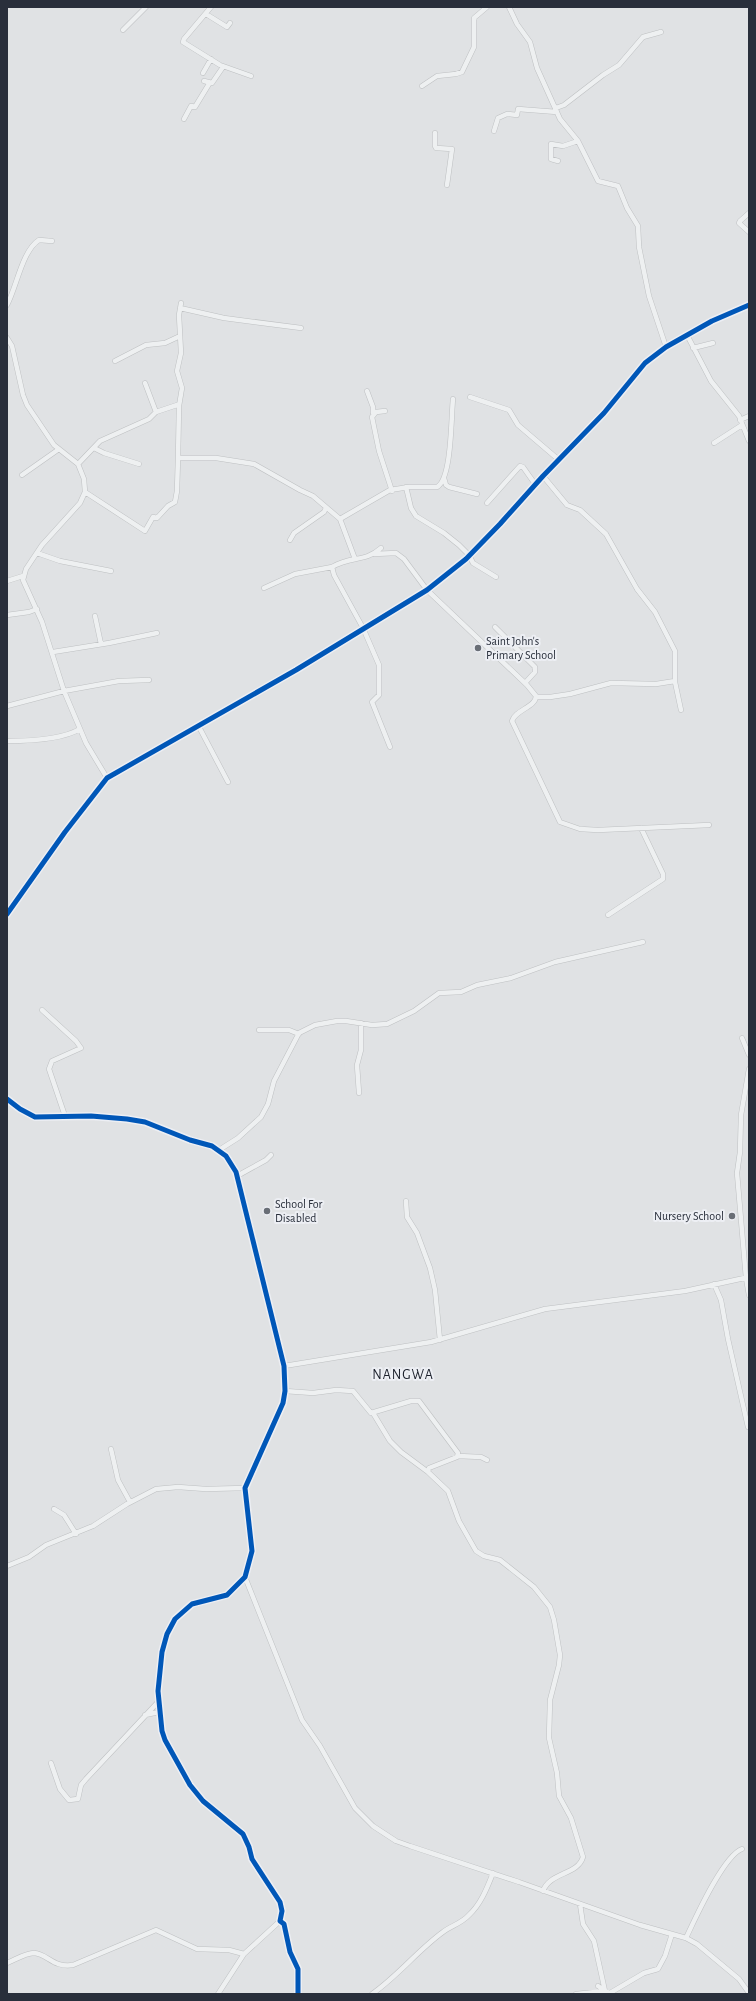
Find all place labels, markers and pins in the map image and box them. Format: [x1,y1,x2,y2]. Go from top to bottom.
place label: Saint John's Primary School [486,635,556,662]
marker: Saint John's Primary School [473,643,483,653]
place label: School For Disabled [275,1198,323,1224]
marker: School For Disabled [262,1206,272,1216]
place label: Nursery School [654,1210,724,1223]
marker: Nursery School [727,1211,737,1221]

